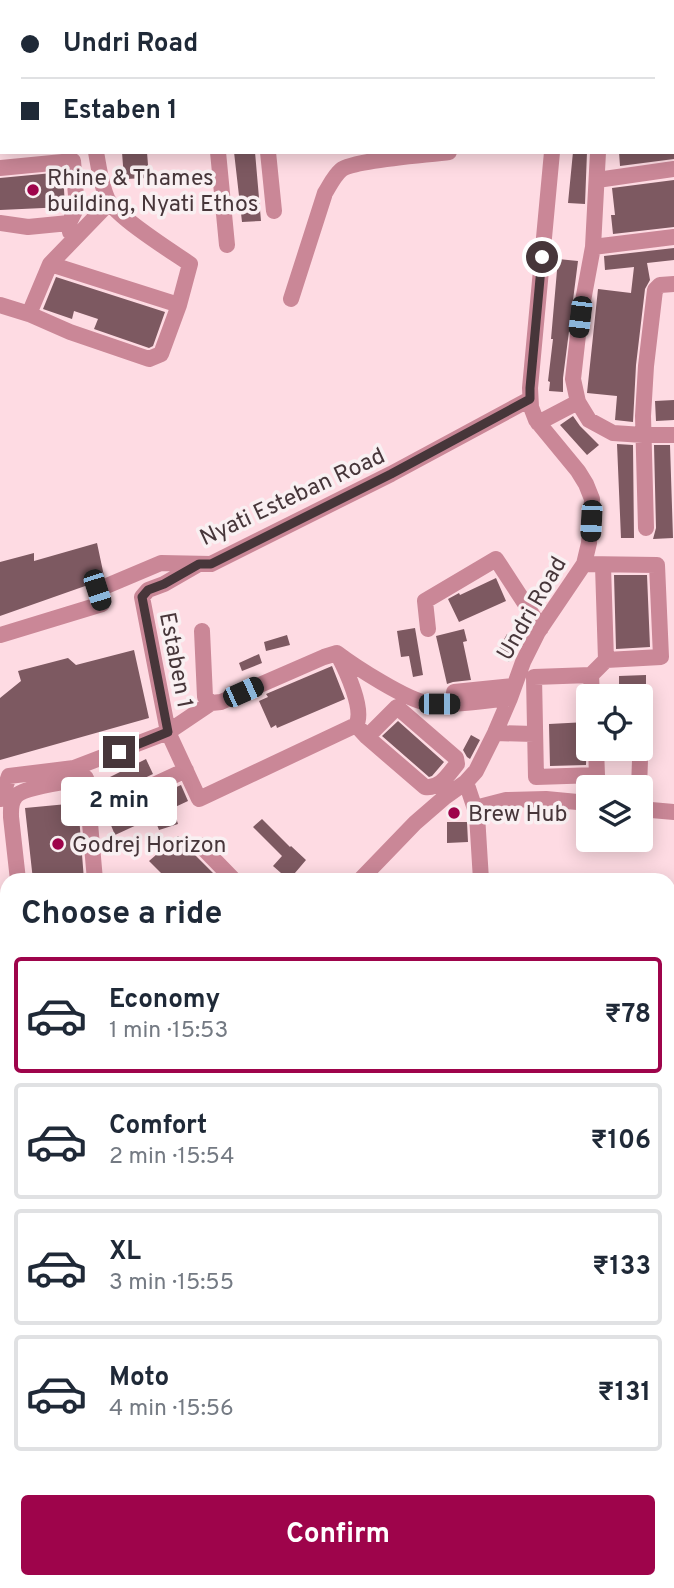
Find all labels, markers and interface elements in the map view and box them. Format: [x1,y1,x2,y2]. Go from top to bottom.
text: Undri Road [63,28,198,61]
text: Estaben 1 [63,95,178,128]
place label: Rhine & Thames building, Nyati Ethos [47,165,259,220]
marker: Rhine & Thames building, Nyati Ethos [25,182,41,198]
route start [526,241,558,273]
car [568,295,593,339]
street label: Nyati Esteban Road [196,443,390,554]
car [580,499,603,543]
street label: Undri Road [492,552,575,666]
car [81,567,114,613]
street label: Estaben 1 [151,610,198,711]
car [220,674,267,710]
map controls [576,684,653,852]
button: locate [576,684,653,761]
car [419,694,461,715]
route end [103,736,135,768]
button: layers [576,775,653,852]
callout: 2 min [61,776,177,826]
text: 2 min [89,787,149,816]
place label: Brew Hub [468,801,567,830]
marker: Brew Hub [446,805,462,821]
place label: Godrej Horizon [72,832,227,861]
marker: Godrej Horizon [50,836,66,852]
text: Choose a ride [21,895,222,935]
icon: car [25,984,88,1047]
text: Economy [109,984,220,1017]
text: ₹78 [604,999,651,1032]
text: 1 min · 15:53 [109,1017,228,1046]
icon: car [25,1110,88,1173]
text: Comfort [109,1110,207,1143]
text: ₹106 [590,1125,651,1158]
text: 2 min · 15:54 [109,1143,235,1172]
icon: car [25,1236,88,1299]
text: XL [109,1236,141,1269]
text: ₹133 [592,1251,651,1284]
text: 3 min · 15:55 [109,1269,234,1298]
icon: car [25,1362,88,1425]
text: Moto [109,1362,169,1395]
text: ₹131 [598,1377,651,1410]
text: 4 min · 15:56 [109,1395,234,1424]
button: Confirm [21,1495,655,1575]

